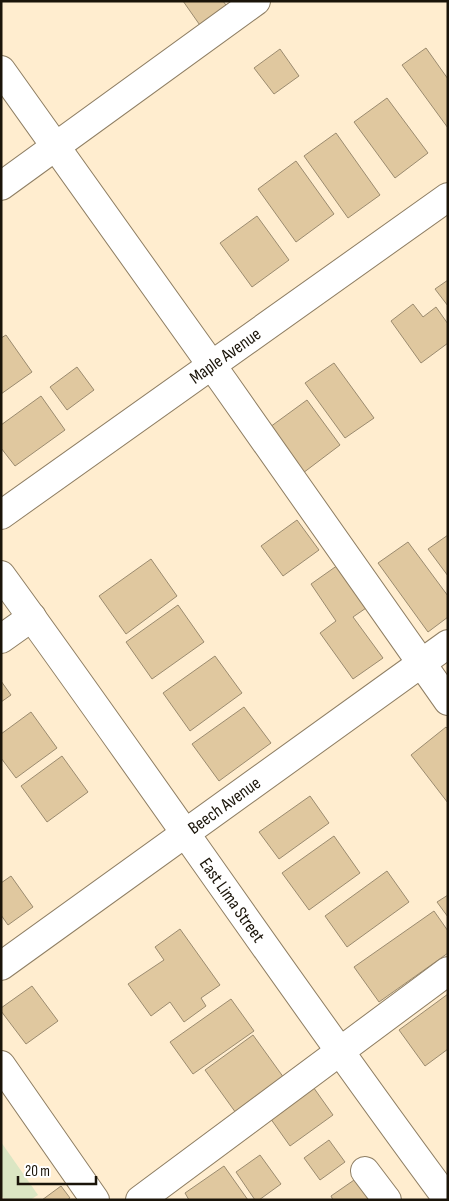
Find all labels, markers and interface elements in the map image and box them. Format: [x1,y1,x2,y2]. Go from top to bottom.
street label: Maple Avenue [186,323,265,389]
street label: Beech Avenue [184,772,265,839]
street label: East Lima Street [195,854,269,947]
scale bar [18,1154,95,1186]
text: 20 m [25,1162,50,1181]

